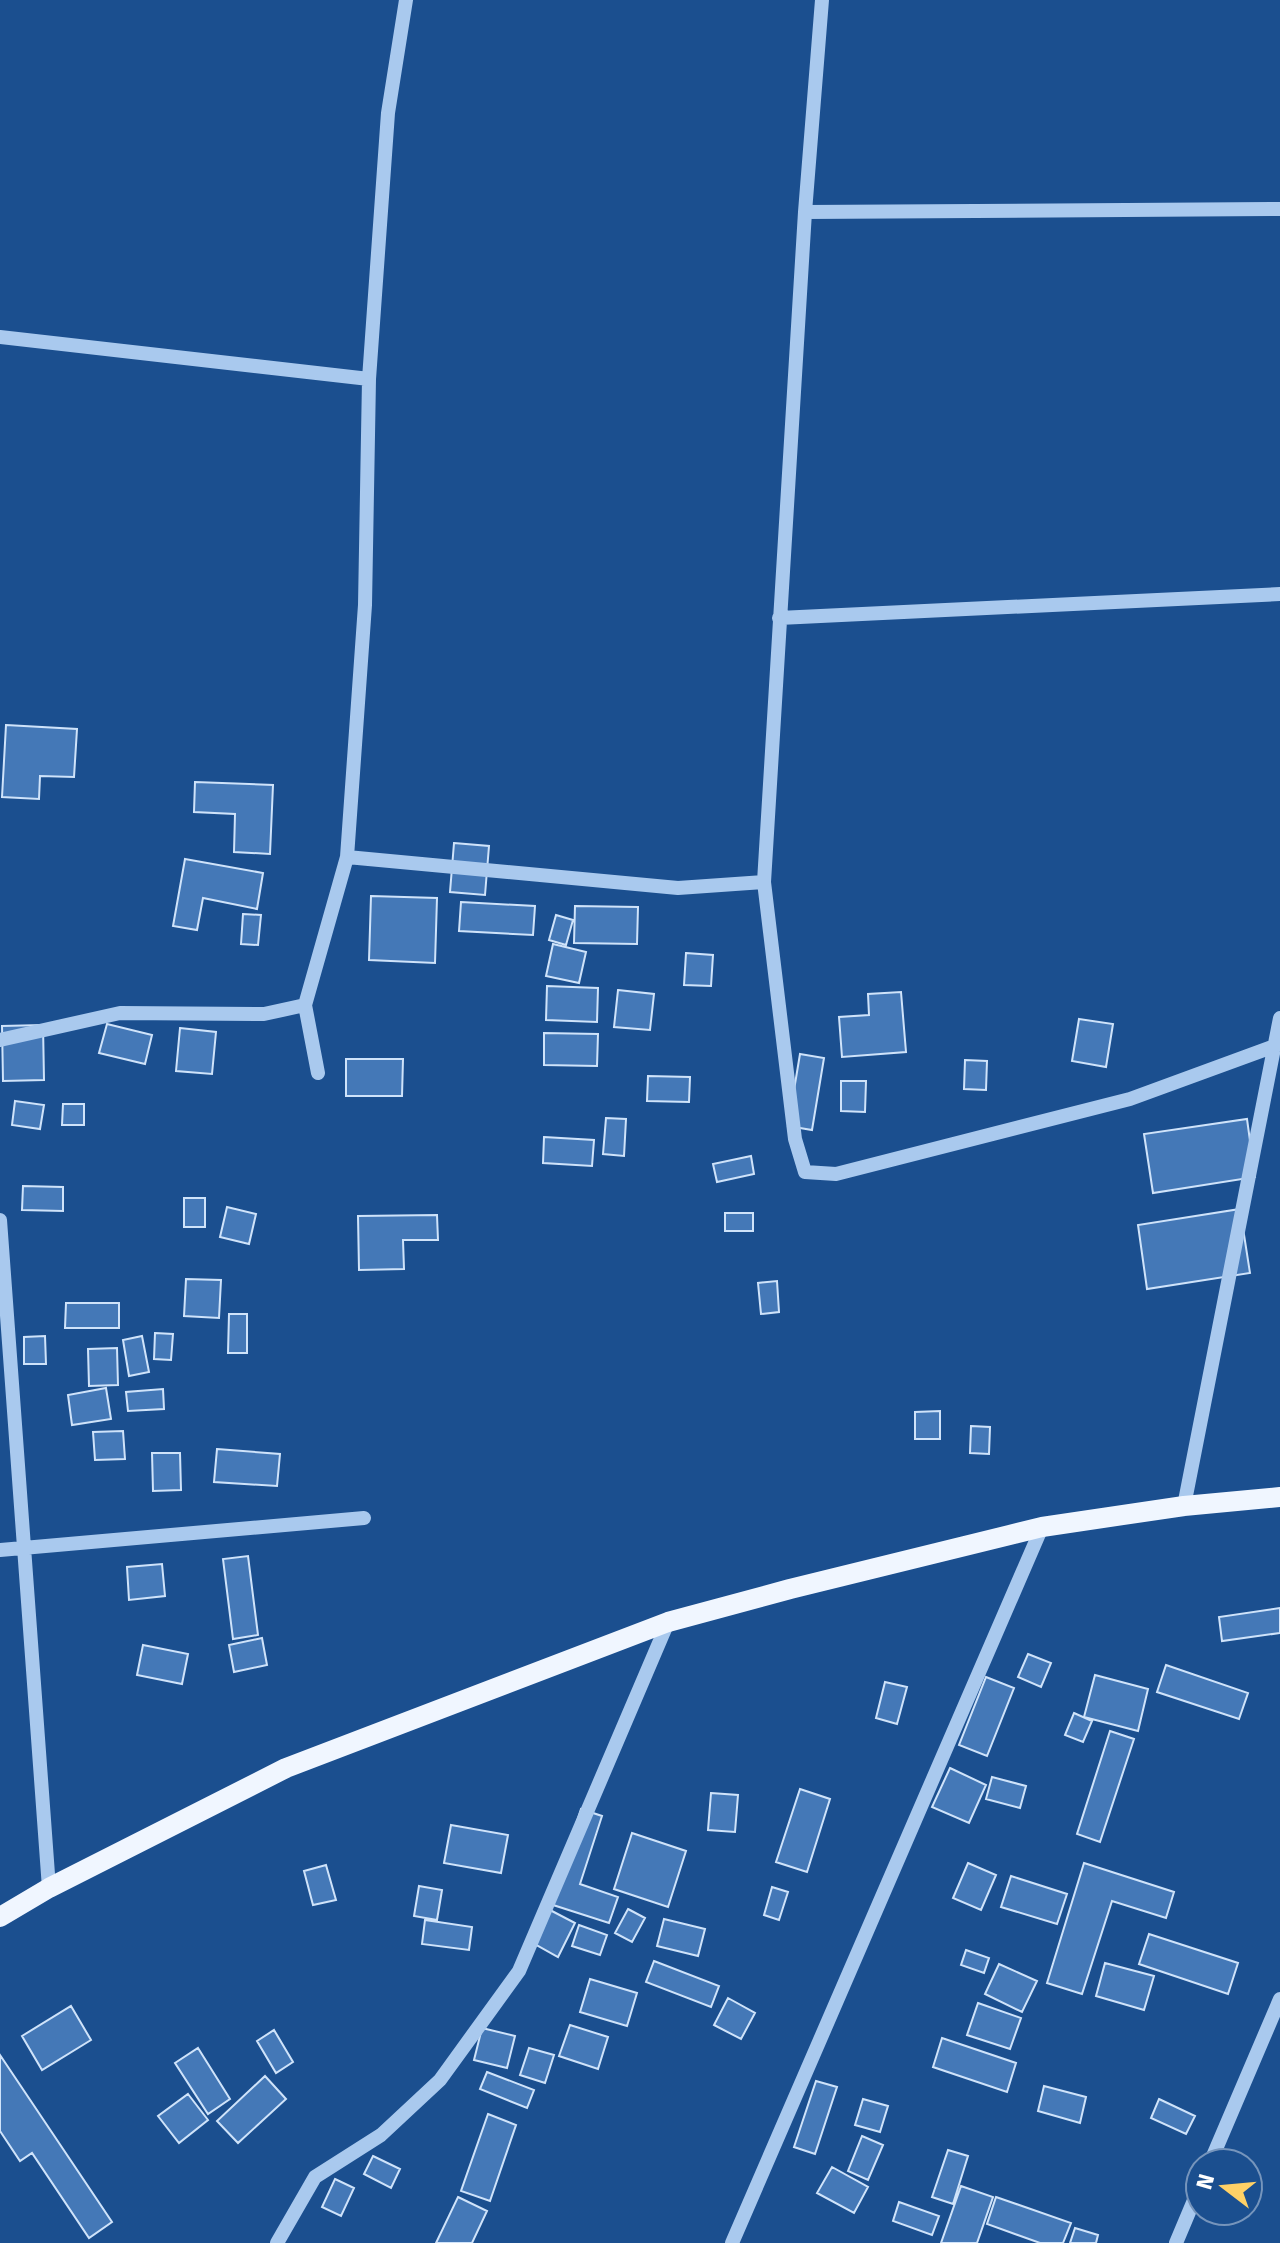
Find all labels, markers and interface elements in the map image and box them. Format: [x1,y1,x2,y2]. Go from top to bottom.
north arrow [1184,2147,1264,2227]
text: N [1190,2171,1220,2192]

